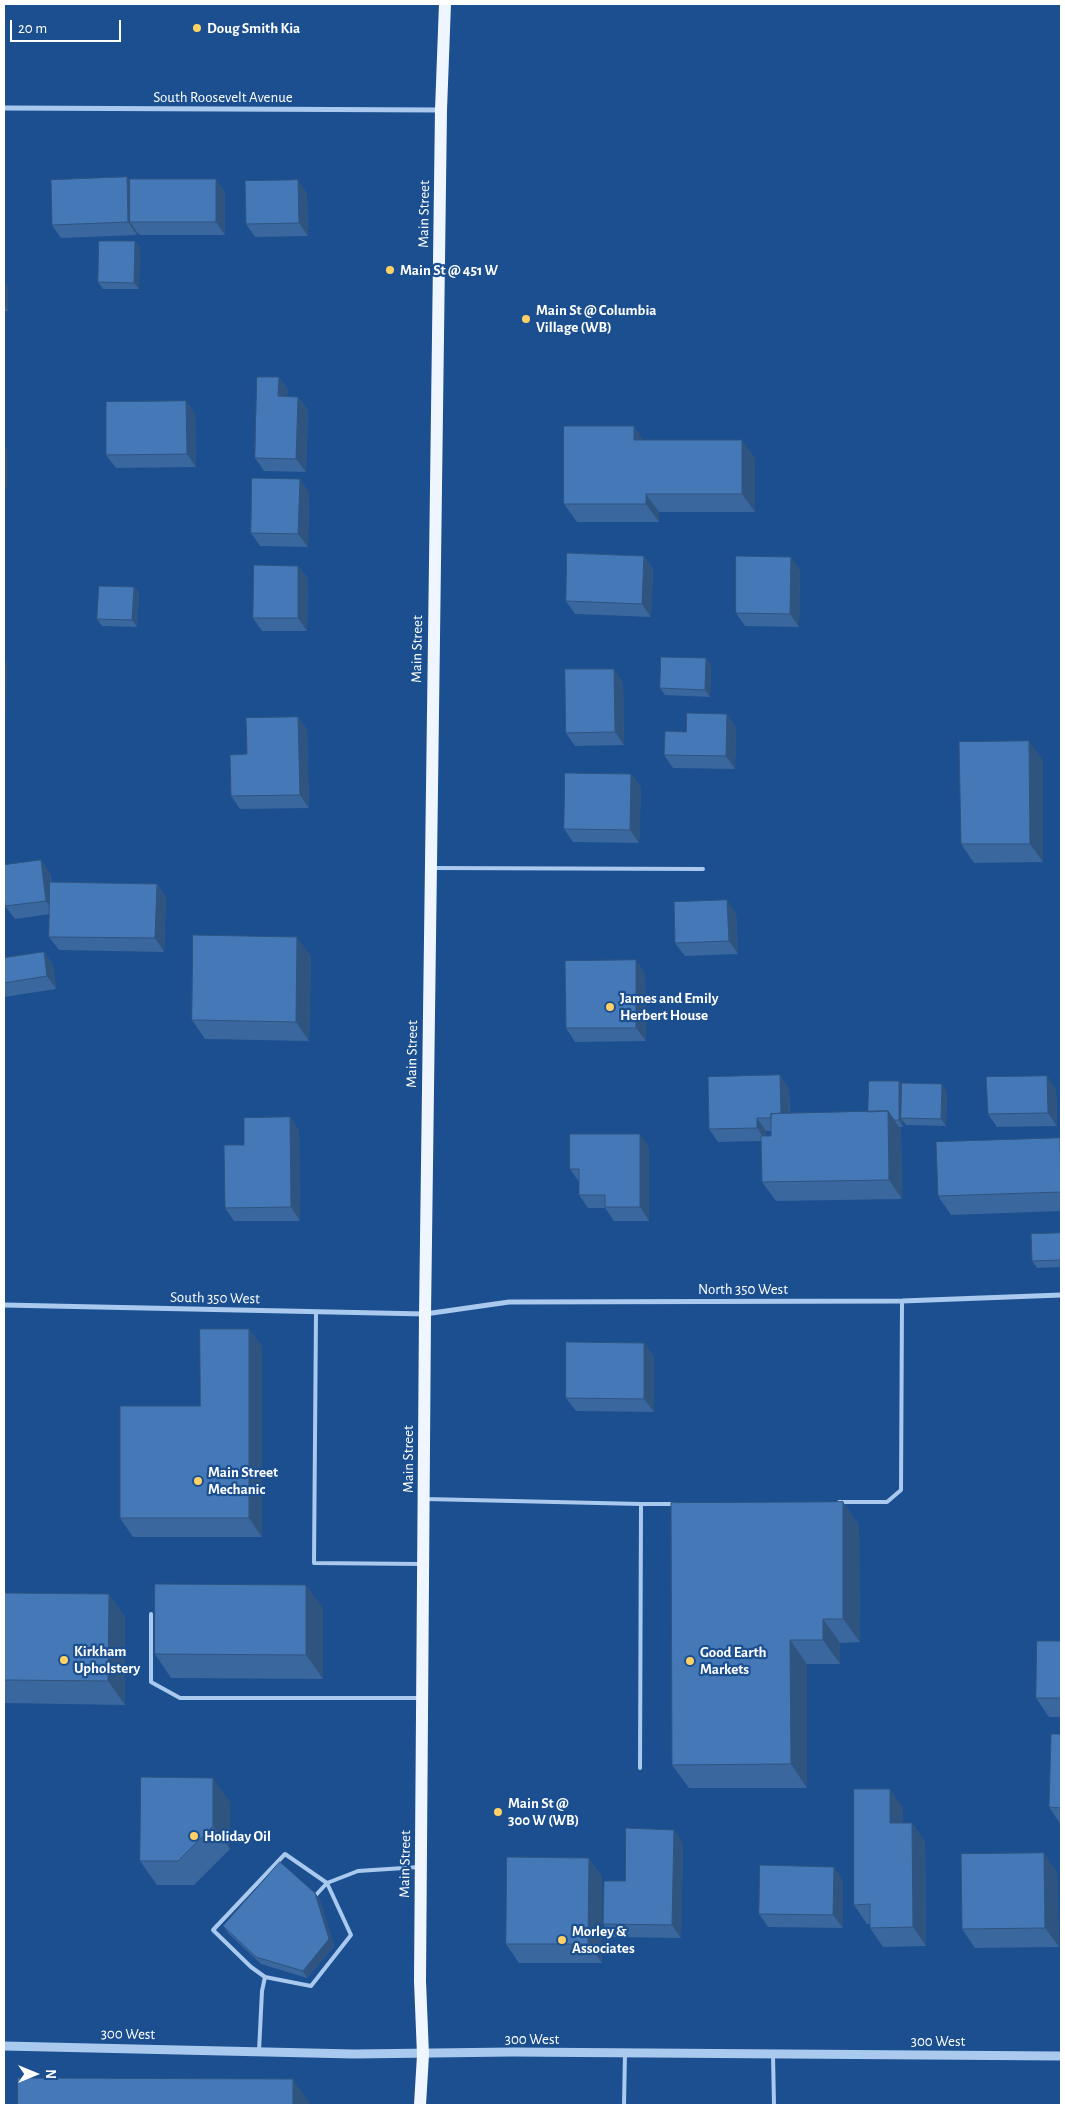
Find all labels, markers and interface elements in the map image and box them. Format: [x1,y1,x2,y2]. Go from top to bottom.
scale bar [12,10,124,42]
place label: Doug Smith Kia [207,19,300,37]
text: 20 m [18,21,47,36]
marker: Doug Smith Kia [191,22,203,34]
street label: South Roosevelt Avenue [153,88,293,106]
street label: Main Street [414,180,434,248]
place label: Main St @ 451 W [400,261,498,279]
marker: Main St @ 451 W [384,264,396,276]
place label: Main St @ Columbia Village (WB) [536,301,657,336]
marker: Main St @ Columbia Village (WB) [520,313,532,325]
street label: Main Street [407,615,427,683]
place label: James and Emily Herbert House [620,989,718,1024]
marker: James and Emily Herbert House [604,1001,616,1013]
street label: Main Street [402,1020,422,1088]
street label: North 350 West [698,1280,788,1298]
street label: South 350 West [170,1288,260,1308]
street label: Main Street [399,1425,417,1493]
place label: Main Street Mechanic [208,1463,278,1498]
marker: Main Street Mechanic [192,1475,204,1487]
place label: Kirkham Upholstery [74,1642,140,1677]
place label: Good Earth Markets [700,1643,767,1678]
marker: Kirkham Upholstery [58,1654,70,1666]
marker: Good Earth Markets [684,1655,696,1667]
place label: Main St @ 300 W (WB) [508,1794,579,1829]
marker: Main St @ 300 W (WB) [492,1806,504,1818]
place label: Holiday Oil [204,1827,271,1845]
marker: Holiday Oil [188,1830,200,1842]
street label: Main Street [395,1830,415,1898]
place label: Morley & Associates [572,1922,635,1957]
marker: Morley & Associates [556,1934,568,1946]
street label: 300 West [101,2025,155,2043]
street label: 300 West [505,2030,559,2048]
street label: 300 West [911,2032,965,2050]
north arrow [10,2049,60,2099]
text: N [43,2069,57,2079]

